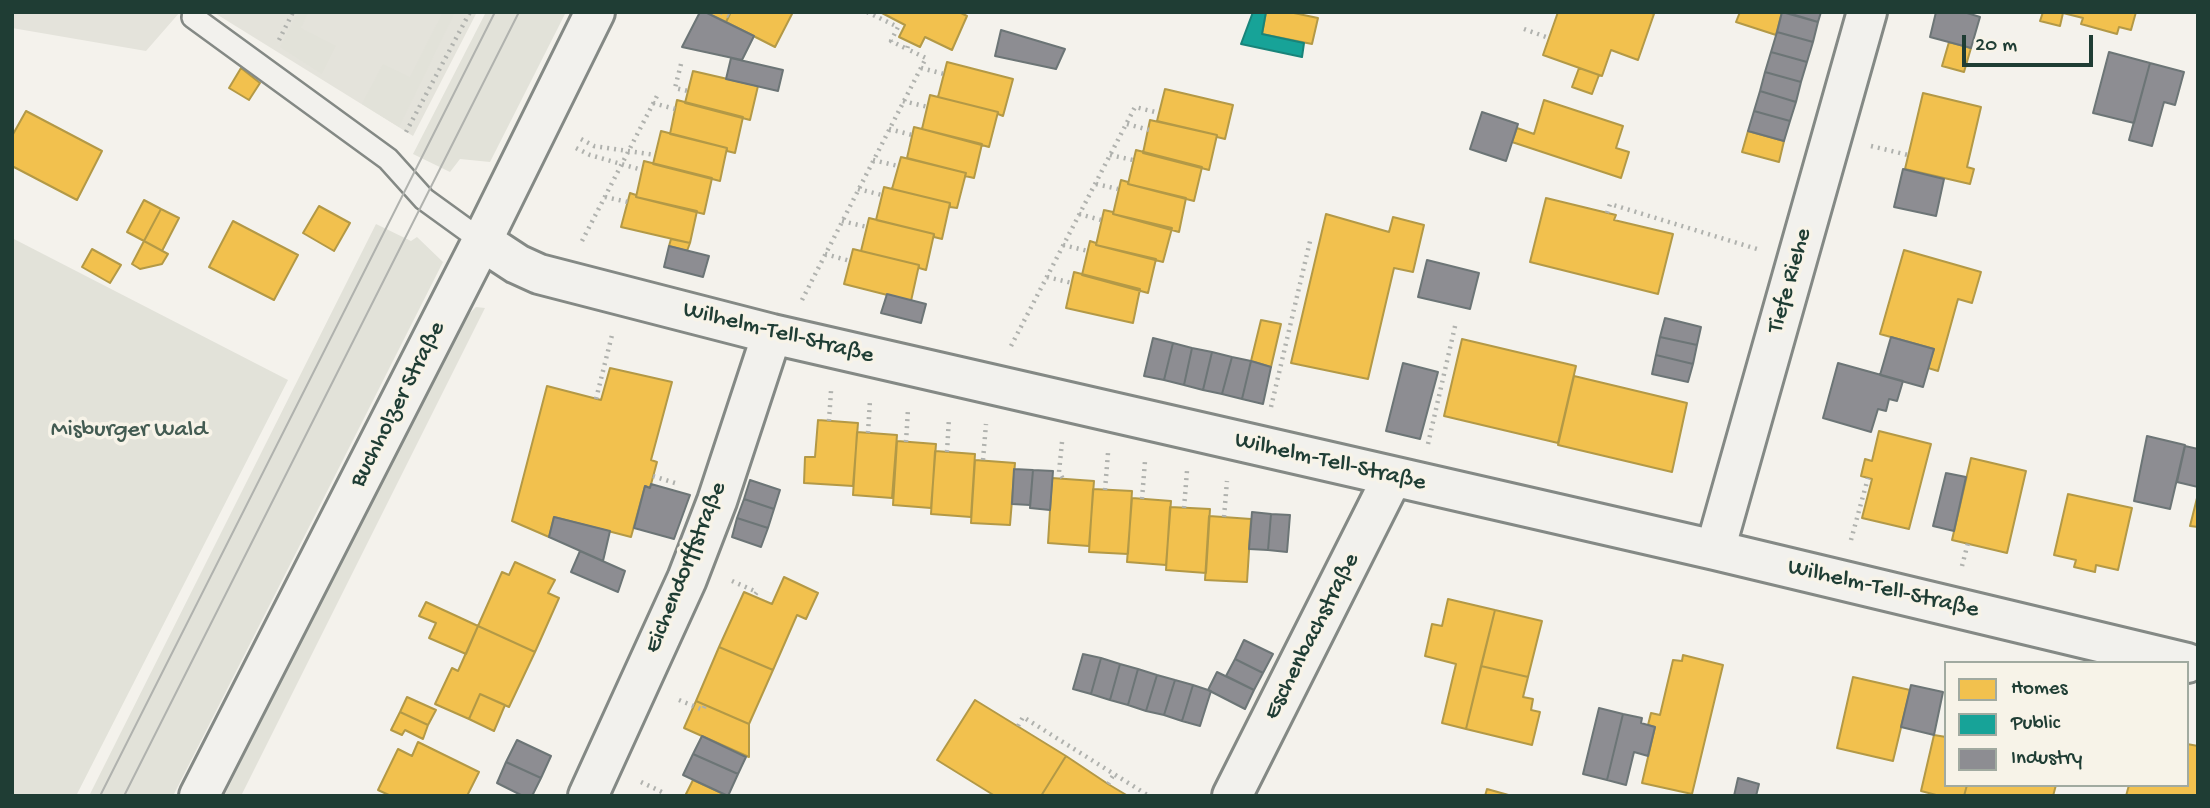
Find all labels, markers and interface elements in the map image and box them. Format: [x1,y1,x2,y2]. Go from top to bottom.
scale bar [1965,21,2096,65]
text: 20 m [1975,34,2017,59]
street label: Tiefe Riehe [1762,225,1820,337]
street label: Wilhelm-Tell-Straße [680,296,876,372]
street label: Buchholzer Straße [345,317,453,493]
park label: Misburger Wald [51,417,207,445]
street label: Wilhelm-Tell-Straße [1232,427,1428,499]
street label: Eichendorffstraße [640,478,734,658]
street label: Eschenbachstraße [1259,549,1367,725]
street label: Wilhelm-Tell-Straße [1785,554,1981,626]
legend [1944,661,2189,787]
text: Homes [2011,677,2067,702]
text: Public [2011,712,2060,737]
text: Industry [2011,747,2082,772]

